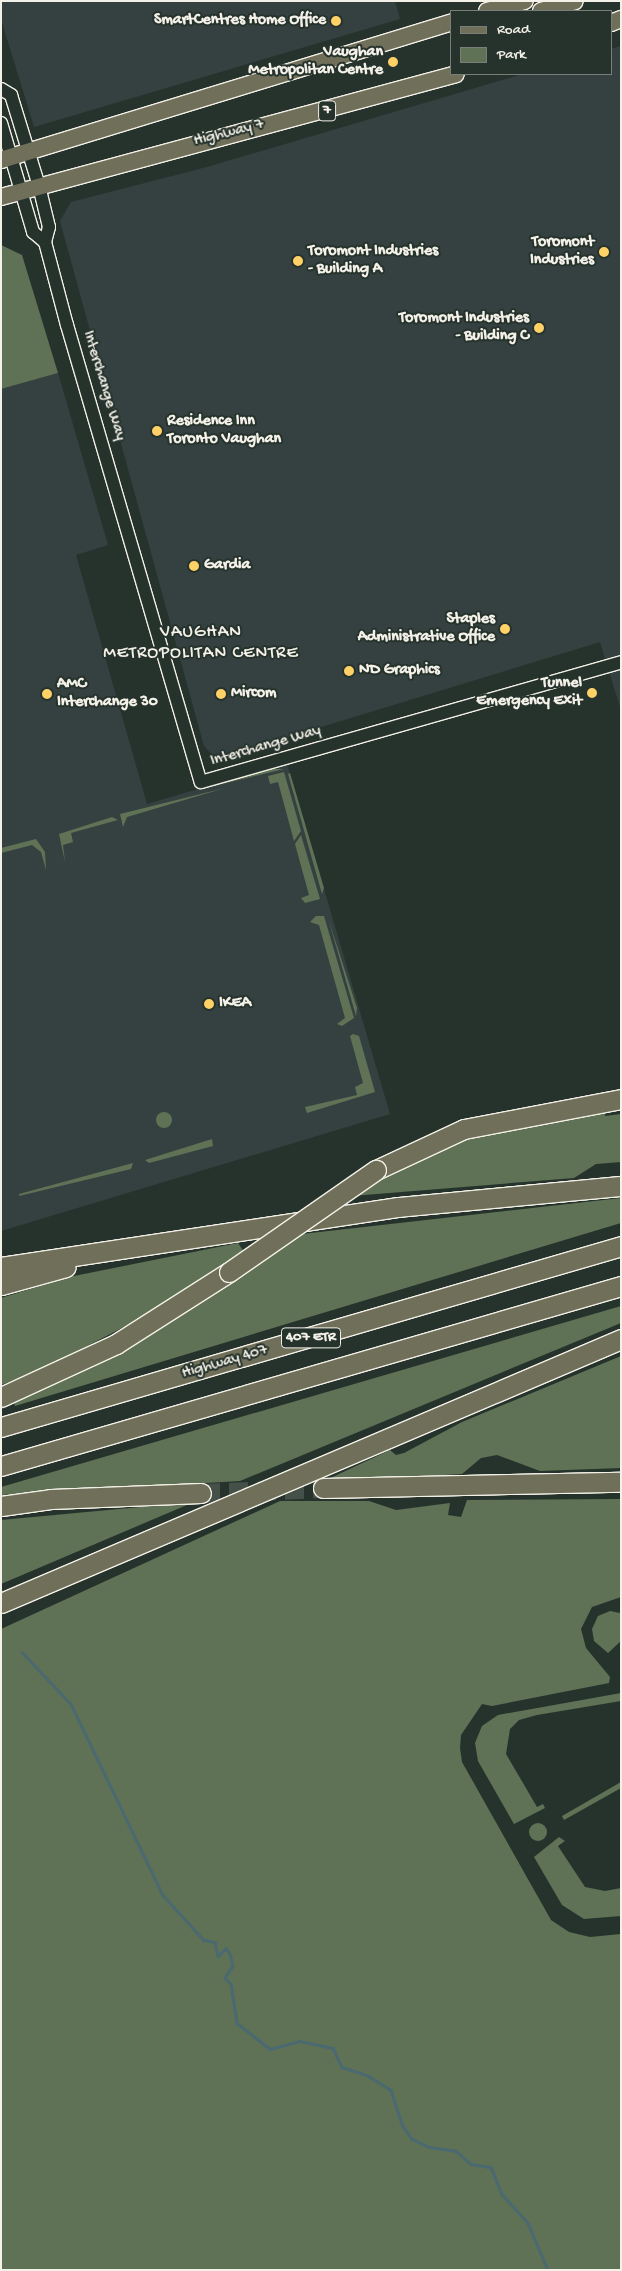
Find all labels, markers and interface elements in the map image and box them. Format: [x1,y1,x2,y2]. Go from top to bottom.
legend [450,10,612,75]
place label: SmartCentres Home Office [154,11,326,31]
marker: SmartCentres Home Office [330,15,342,27]
text: Road [497,21,530,39]
place label: Vaughan Metropolitan Centre [248,43,383,81]
text: Park [497,46,526,64]
marker: Vaughan Metropolitan Centre [387,56,399,68]
road number: 7 [317,98,337,124]
street label: Highway 7 [192,116,266,152]
place label: Toromont Industries [530,233,594,271]
place label: Toromont Industries - Building A [308,242,438,280]
marker: Toromont Industries [598,246,610,258]
marker: Toromont Industries - Building A [292,255,304,267]
place label: Toromont Industries - Building C [399,309,529,347]
marker: Toromont Industries - Building C [533,322,545,334]
street label: Interchange Way [77,329,129,443]
place label: Residence Inn Toronto Vaughan [167,412,281,450]
marker: Residence Inn Toronto Vaughan [151,425,163,437]
place label: Gardia [204,556,250,576]
marker: Gardia [188,560,200,572]
place label: Staples Administrative Office [358,610,495,648]
district label: VAUGHAN METROPOLITAN CENTRE [101,623,301,666]
marker: Staples Administrative Office [499,623,511,635]
place label: ND Graphics [359,661,440,681]
marker: ND Graphics [343,665,355,677]
place label: Tunnel Emergency Exit [476,674,582,712]
place label: AMC Interchange 30 [57,675,158,713]
place label: Mircom [231,684,276,704]
marker: Tunnel Emergency Exit [586,687,598,699]
marker: AMC Interchange 30 [41,688,53,700]
marker: Mircom [215,688,227,700]
street label: Interchange Way [209,722,323,772]
place label: IKEA [219,994,251,1014]
marker: IKEA [203,998,215,1010]
road number: 407 ETR [281,1326,341,1350]
street label: Highway 407 [180,1342,270,1384]

